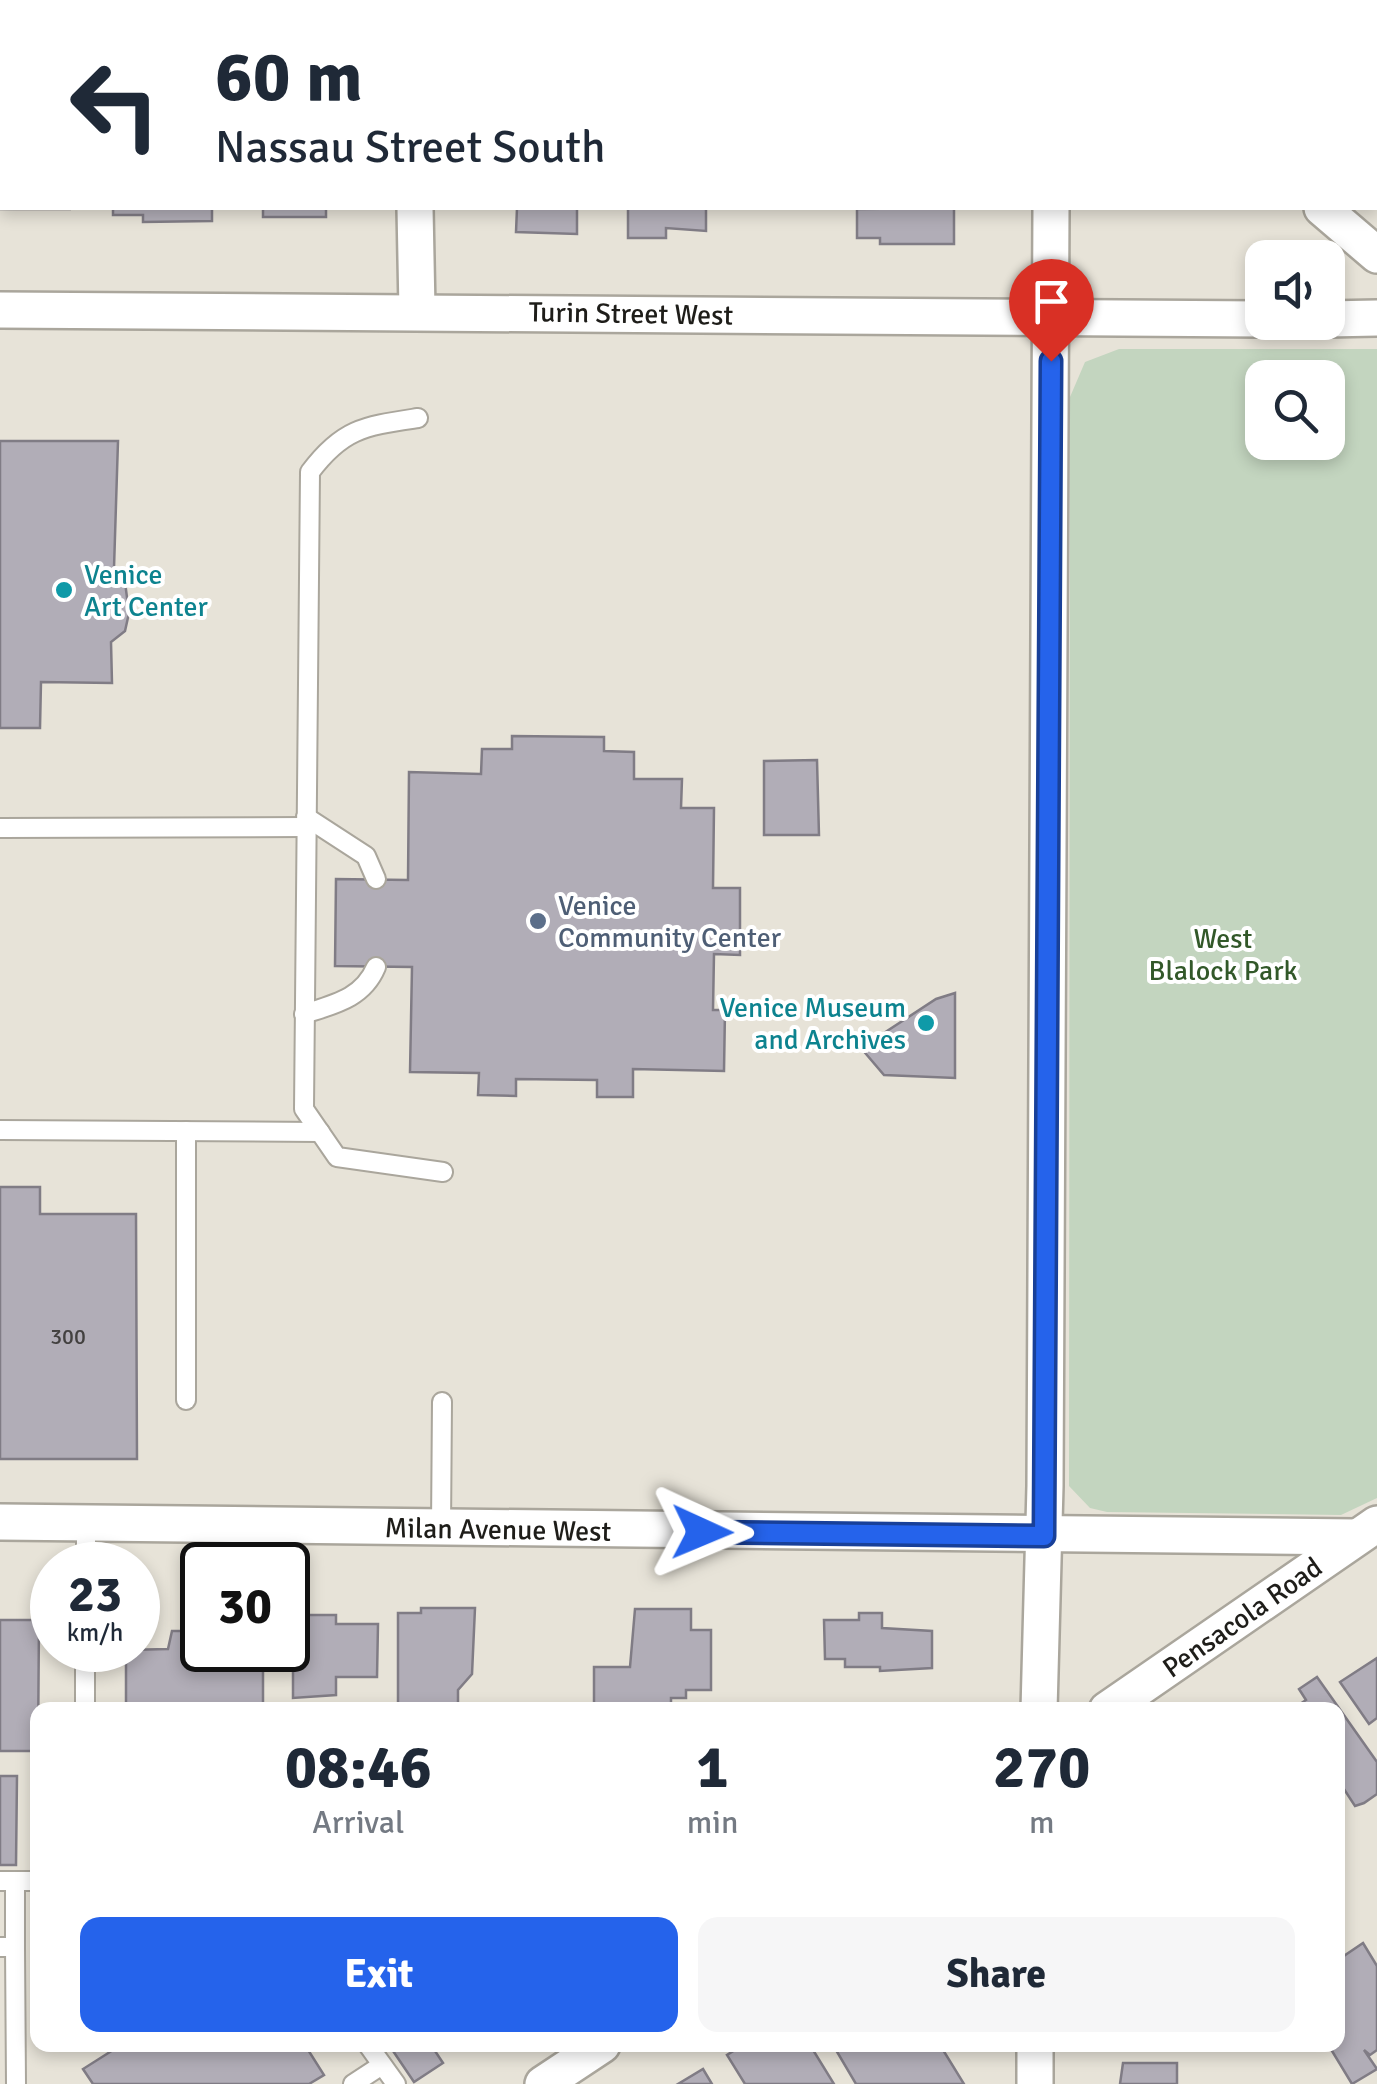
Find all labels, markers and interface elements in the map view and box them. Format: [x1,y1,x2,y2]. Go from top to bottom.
text: 60 m [215,34,363,120]
icon: left [50,40,180,170]
text: Nassau Street South [215,120,606,175]
map controls [1245,240,1345,460]
button: sound [1245,240,1345,340]
pin [1009,259,1094,362]
icon: arrive [1024,274,1079,329]
street label: Turin Street West [528,295,734,333]
button: search [1245,360,1345,460]
place label: Venice Art Center [84,558,209,624]
marker: Venice Art Center [53,579,75,601]
place label: Venice Community Center [558,889,782,955]
marker: Venice Community Center [527,910,549,932]
park label: West Blalock Park [1148,922,1298,988]
place label: Venice Museum and Archives [719,991,906,1057]
marker: Venice Museum and Archives [915,1012,937,1034]
house number: 300 [50,1323,86,1350]
position arrow [650,1480,754,1584]
street label: Milan Avenue West [384,1511,612,1549]
speed limit sign: 30 [180,1542,310,1672]
street label: Pensacola Road [1156,1550,1329,1685]
text: 23 [68,1564,122,1626]
text: km/h [67,1617,123,1648]
text: 08:46 [285,1731,432,1805]
text: 1 [696,1731,729,1805]
text: 270 [993,1731,1090,1805]
text: Arrival [312,1803,404,1842]
text: min [687,1803,738,1842]
text: m [1029,1803,1054,1842]
button: Exit [80,1917,678,2032]
button: Share [698,1917,1295,2032]

